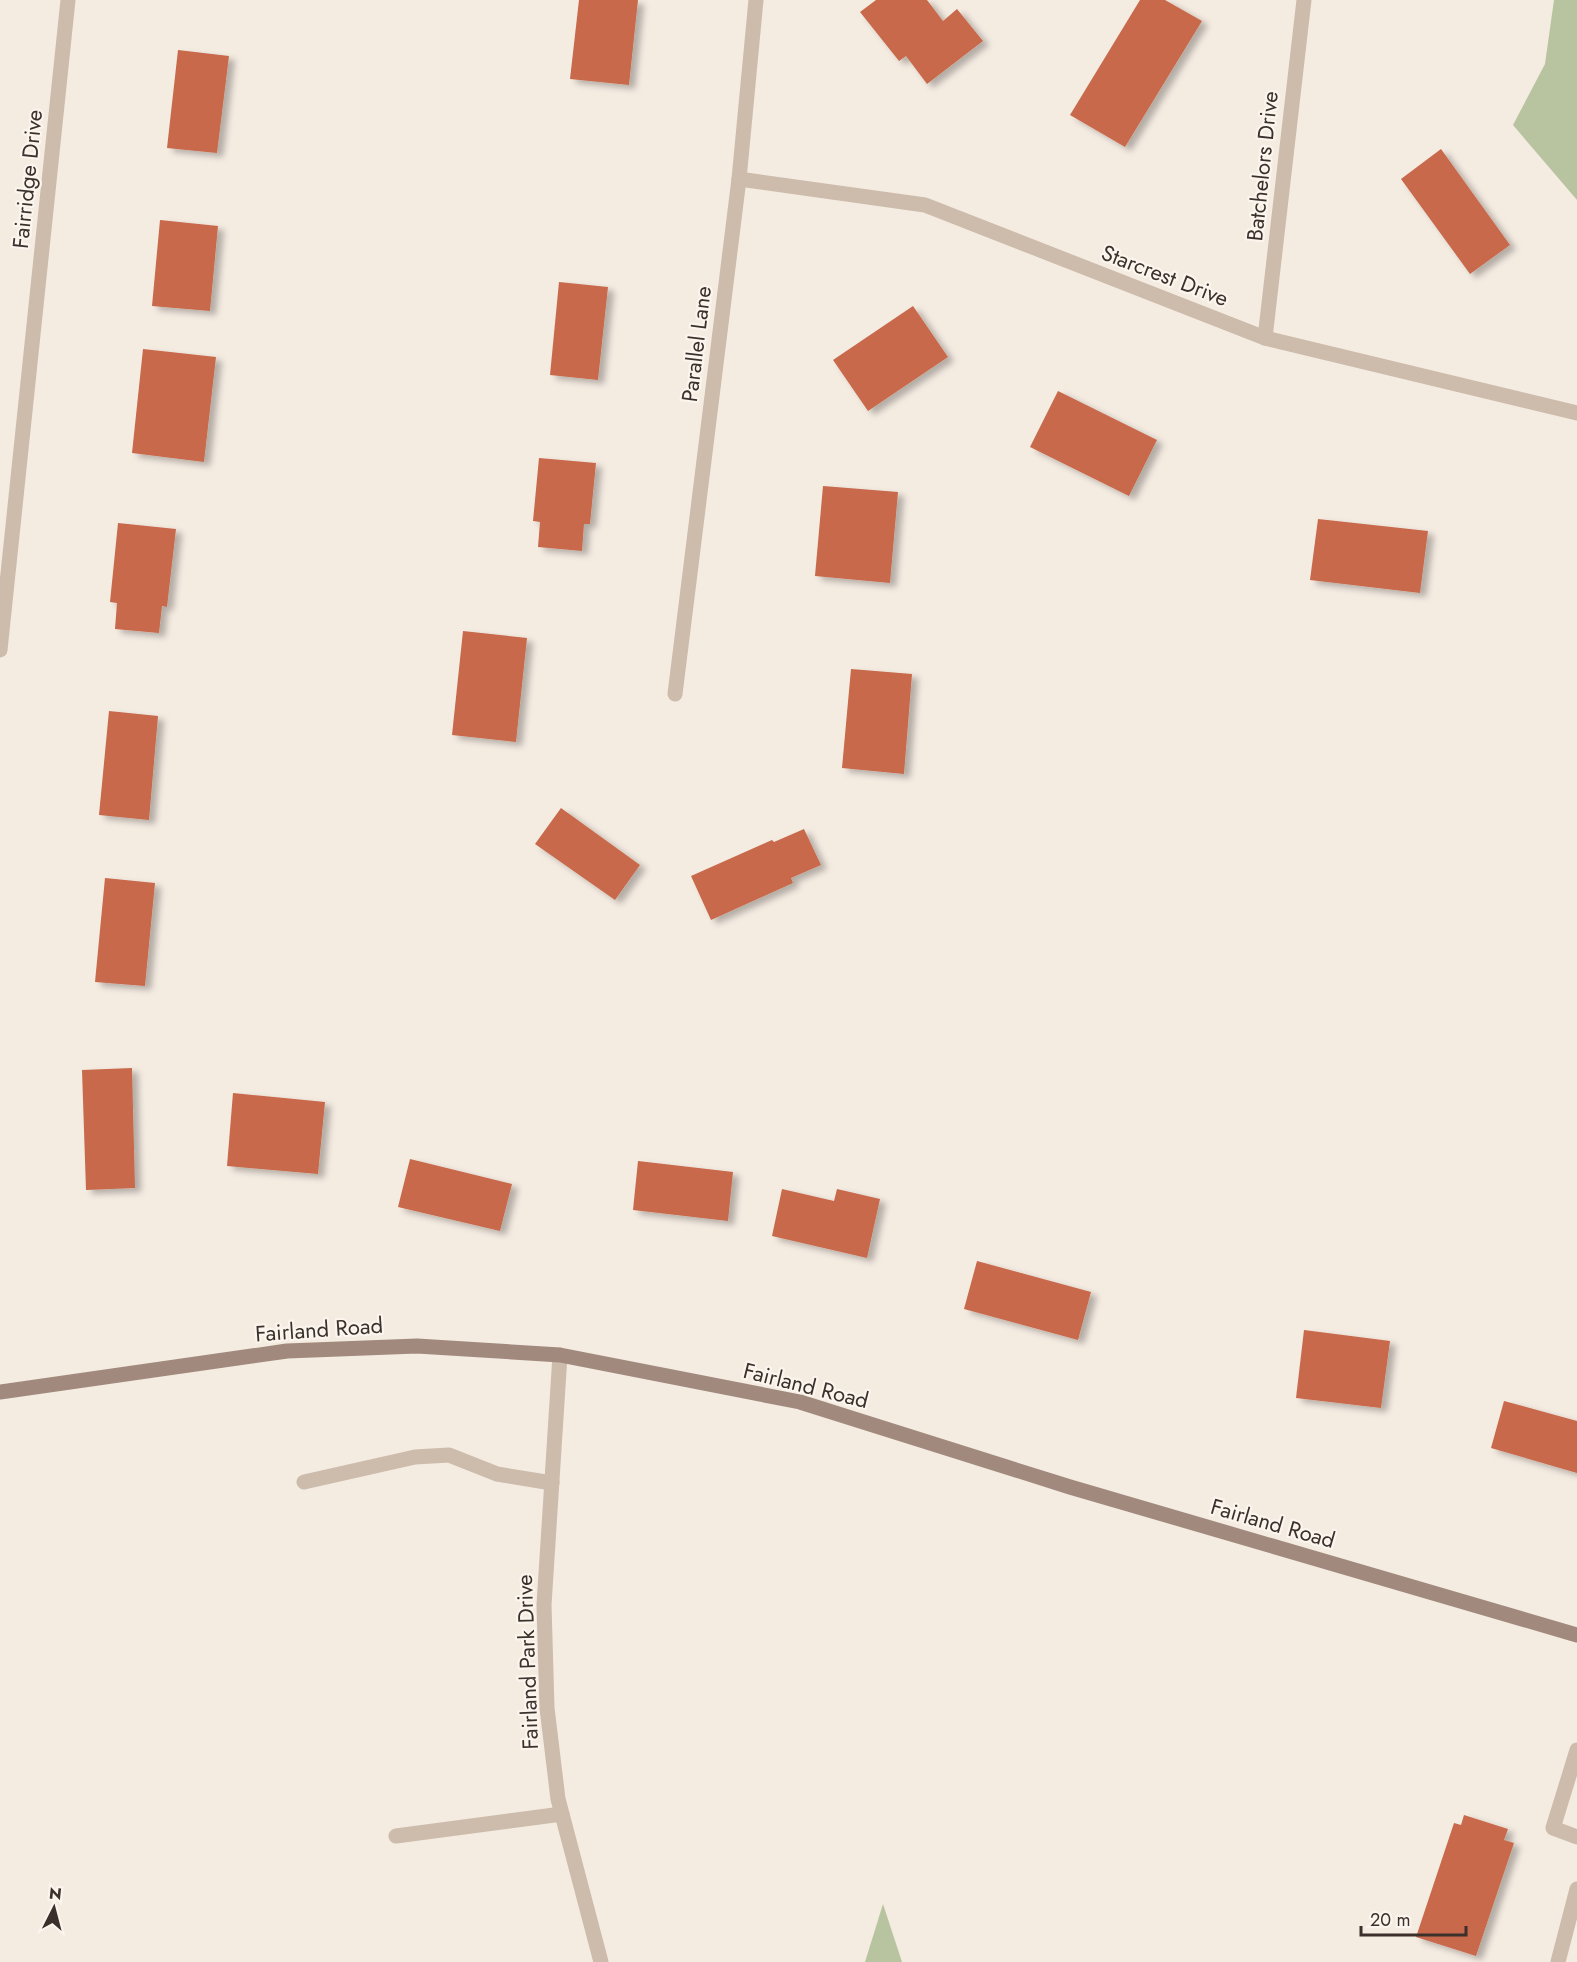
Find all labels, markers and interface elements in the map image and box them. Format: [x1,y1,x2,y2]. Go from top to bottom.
street label: Batchelors Drive [1238,89,1286,243]
street label: Fairridge Drive [4,108,50,250]
street label: Starcrest Drive [1097,236,1233,314]
street label: Parallel Lane [673,284,719,404]
street label: Fairland Road [254,1309,384,1349]
street label: Fairland Road [740,1354,872,1416]
street label: Fairland Road [1207,1490,1339,1556]
street label: Fairland Park Drive [508,1574,546,1750]
north arrow [24,1878,84,1938]
text: N [48,1881,63,1906]
scale bar [1361,1899,1466,1937]
text: 20 m [1370,1907,1410,1933]

